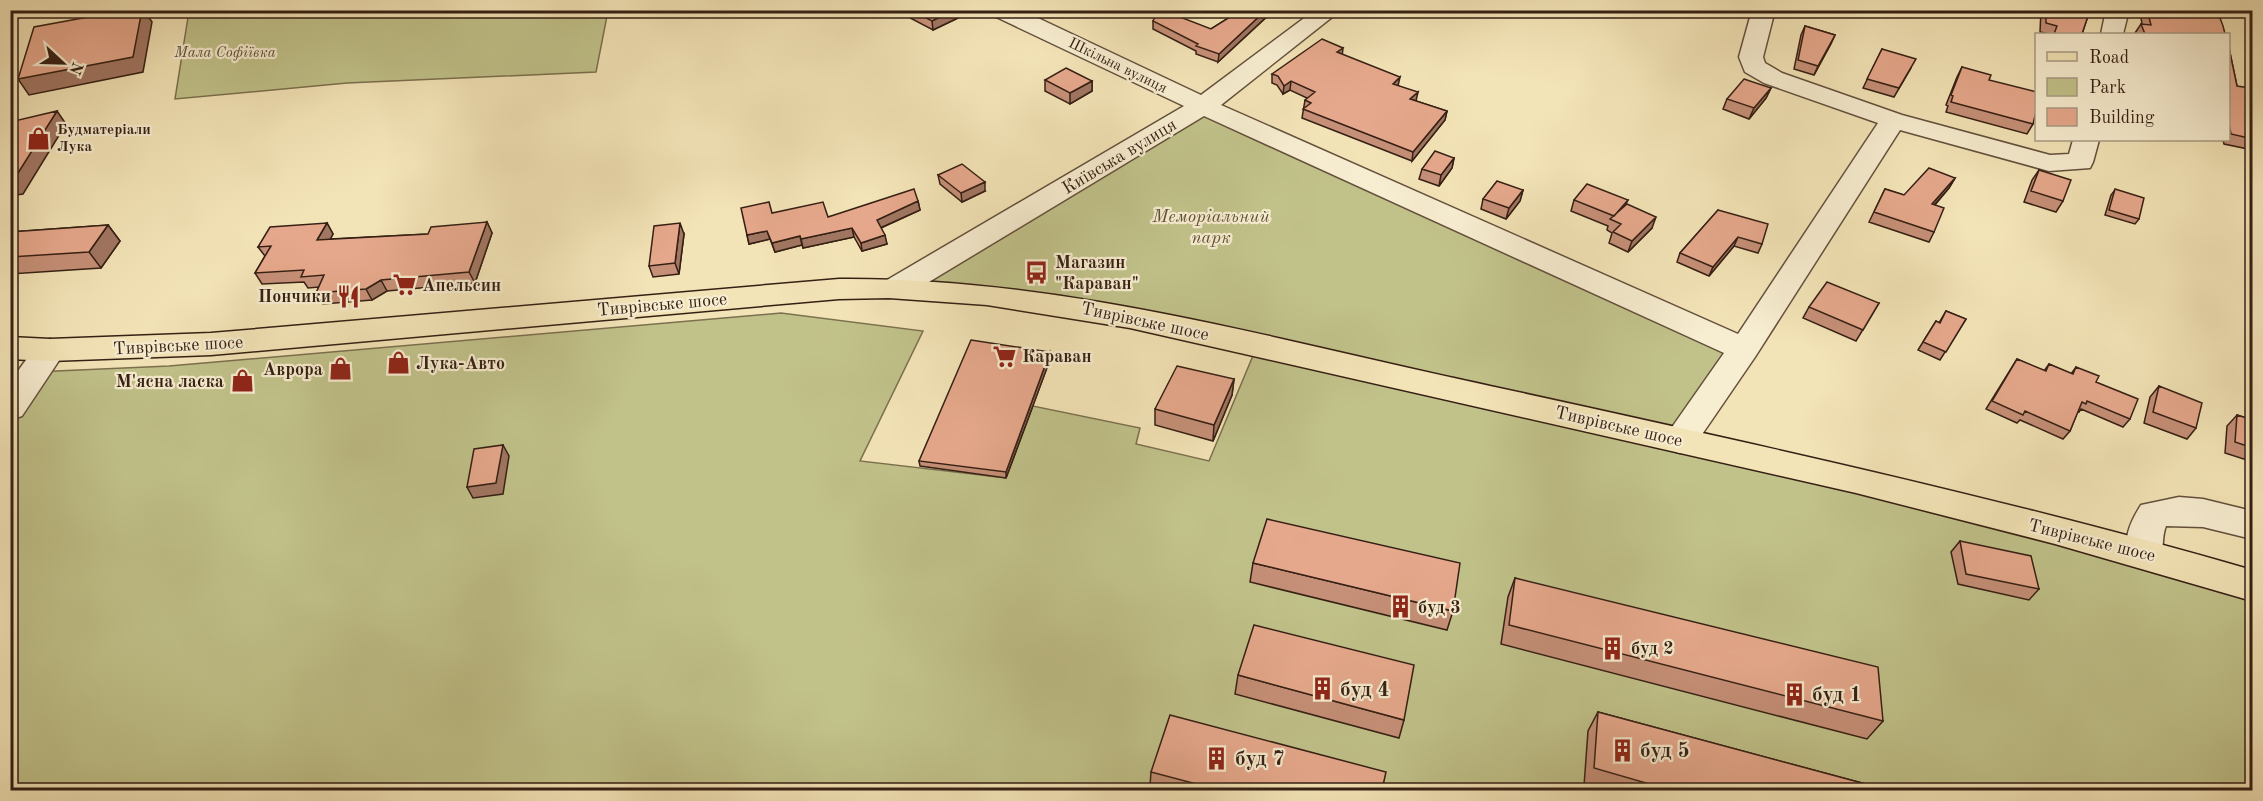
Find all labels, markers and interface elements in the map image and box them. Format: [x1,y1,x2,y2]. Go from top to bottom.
north arrow [33,33,93,93]
legend [2035,33,2230,141]
street label: Шкільна вулиця [1066,36,1169,97]
park label: Мала Софіївка [173,46,276,61]
text: Road [2089,49,2129,67]
text: N [65,59,85,77]
text: Park [2089,79,2126,97]
text: Building [2089,109,2155,127]
street label: Київська вулиця [1059,116,1180,198]
place label: Будматеріали Лука [57,123,151,155]
shop icon: Будматеріали Лука [26,125,52,151]
park label: Меморіальний парк [1151,208,1270,247]
place label: Магазин "Караван" [1055,254,1139,293]
bus stop icon: Магазин "Караван" [1024,259,1050,285]
supermarket icon: Апельсин [391,272,417,298]
place label: Апельсин [422,277,501,295]
restaurant icon: Пончики [336,283,362,309]
place label: Пончики [258,288,331,306]
street label: Тиврівське шосе [596,290,728,320]
street label: Тиврівське шосе [1079,300,1210,344]
street label: Тиврівське шосе [112,334,244,358]
supermarket icon: Караван [991,343,1017,369]
place label: Караван [1022,348,1092,366]
shop icon: Лука-Авто [385,350,411,376]
place label: Лука-Авто [416,355,505,373]
shop icon: Аврора [328,356,354,382]
place label: Аврора [263,361,323,379]
shop icon: М'ясна ласка [229,368,255,394]
place label: М'ясна ласка [116,373,224,391]
street label: Тиврівське шосе [1553,404,1684,450]
street label: Тиврівське шосе [2026,516,2157,565]
building icon: буд 3 [1387,594,1413,620]
place label: буд 3 [1418,599,1461,617]
building icon: буд 2 [1600,635,1626,661]
place label: буд 2 [1631,640,1674,658]
building icon: буд 4 [1309,676,1335,702]
place label: буд 4 [1340,680,1390,701]
building icon: буд 1 [1781,681,1807,707]
place label: буд 1 [1812,685,1862,706]
building icon: буд 5 [1609,737,1635,763]
place label: буд 5 [1640,741,1690,762]
building icon: буд 7 [1204,745,1230,771]
place label: буд 7 [1235,749,1285,770]

